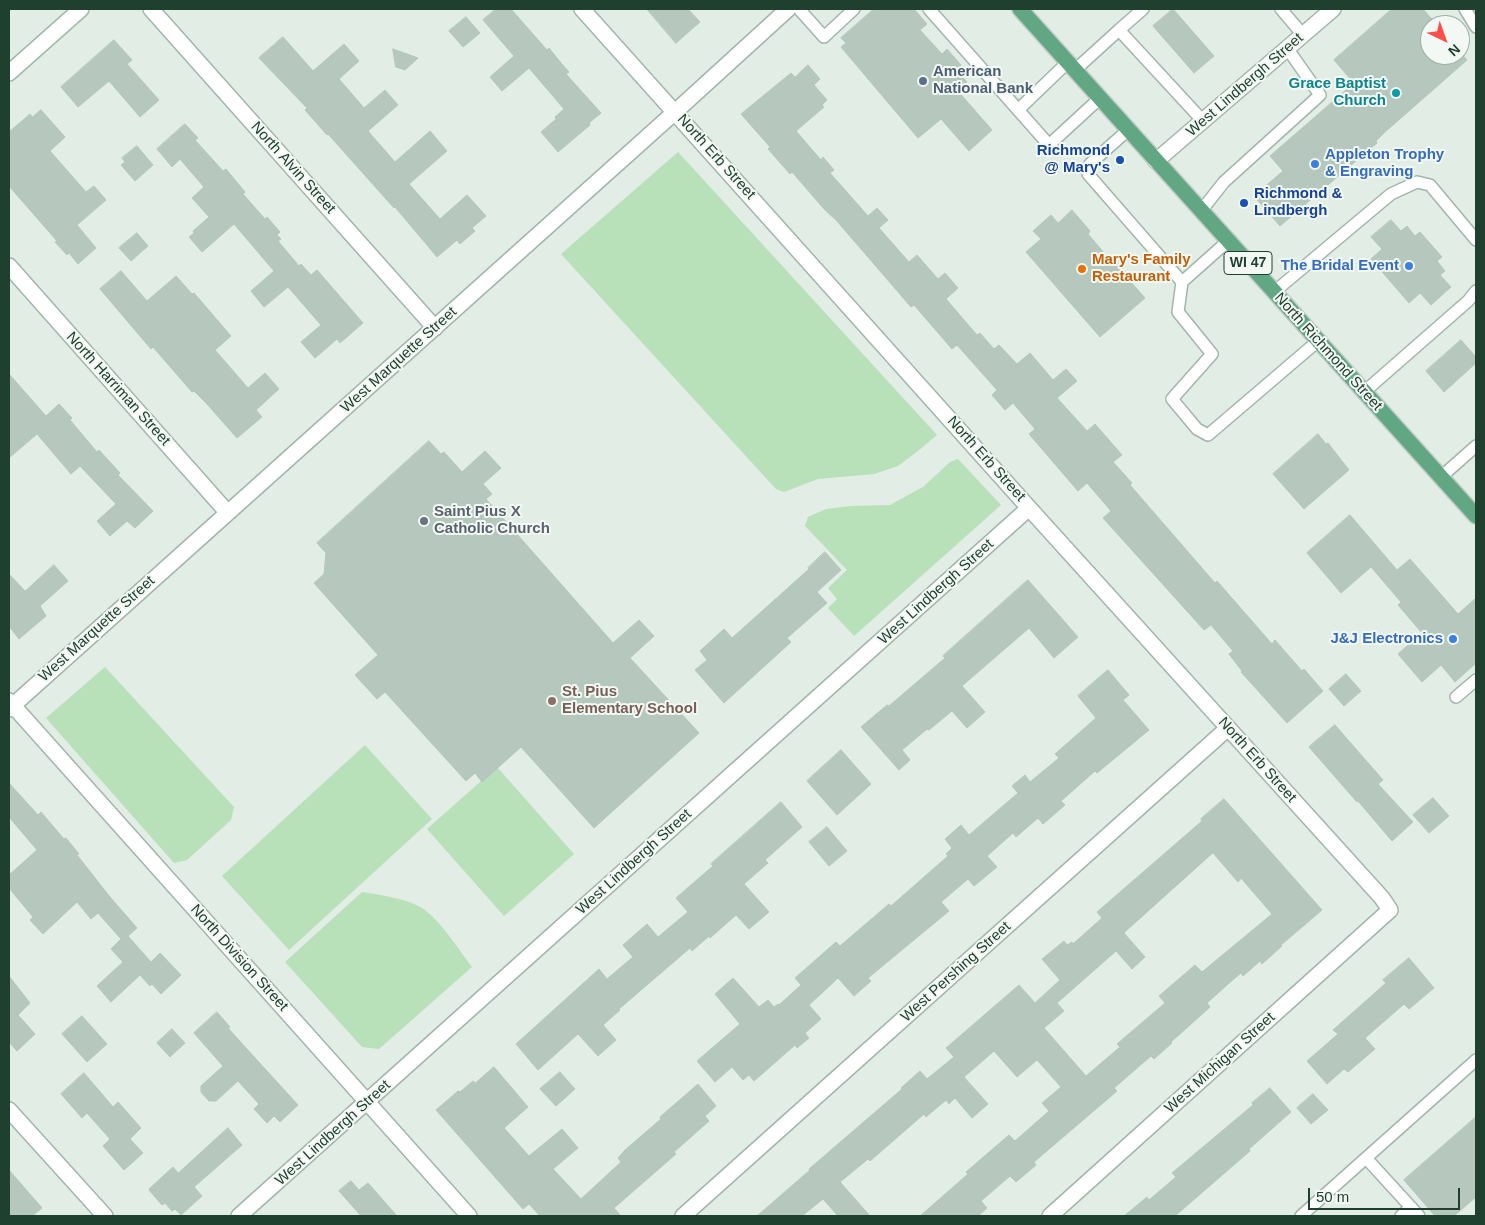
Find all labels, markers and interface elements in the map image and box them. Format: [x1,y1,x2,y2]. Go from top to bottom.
north arrow [1420,15,1470,65]
street label: West Lindbergh Street [1183,29,1307,141]
text: N [1445,41,1463,60]
place label: American National Bank [933,63,1033,98]
marker: American National Bank [917,75,929,87]
place label: Grace Baptist Church [1288,75,1386,110]
marker: Grace Baptist Church [1390,87,1402,99]
street label: North Erb Street [673,111,759,203]
street label: North Alvin Street [247,118,339,218]
place label: Richmond @ Mary's [1037,142,1110,177]
place label: Appleton Trophy & Engraving [1325,146,1444,181]
marker: Richmond @ Mary's [1114,154,1126,166]
marker: Appleton Trophy & Engraving [1309,158,1321,170]
place label: Richmond & Lindbergh [1254,185,1342,220]
marker: Richmond & Lindbergh [1238,197,1250,209]
place label: Mary's Family Restaurant [1092,251,1191,286]
road number: WI 47 [1224,252,1272,274]
place label: The Bridal Event [1281,257,1399,275]
marker: The Bridal Event [1403,260,1415,272]
marker: Mary's Family Restaurant [1076,263,1088,275]
street label: North Richmond Street [1270,289,1386,415]
street label: West Marquette Street [337,303,461,417]
street label: North Harriman Street [62,328,174,450]
street label: North Erb Street [943,413,1029,505]
place label: Saint Pius X Catholic Church [434,503,550,538]
marker: Saint Pius X Catholic Church [418,515,430,527]
street label: West Lindbergh Street [875,535,997,649]
street label: West Marquette Street [35,572,159,686]
place label: J&J Electronics [1330,630,1443,648]
marker: J&J Electronics [1447,633,1459,645]
place label: St. Pius Elementary School [562,683,697,718]
marker: St. Pius Elementary School [546,695,558,707]
street label: North Erb Street [1214,714,1300,806]
street label: West Lindbergh Street [573,805,695,919]
street label: North Division Street [186,901,292,1015]
street label: West Pershing Street [897,918,1015,1026]
street label: West Michigan Street [1161,1009,1279,1117]
street label: West Lindbergh Street [272,1076,394,1190]
scale bar [1310,1178,1462,1210]
text: 50 m [1316,1188,1349,1205]

